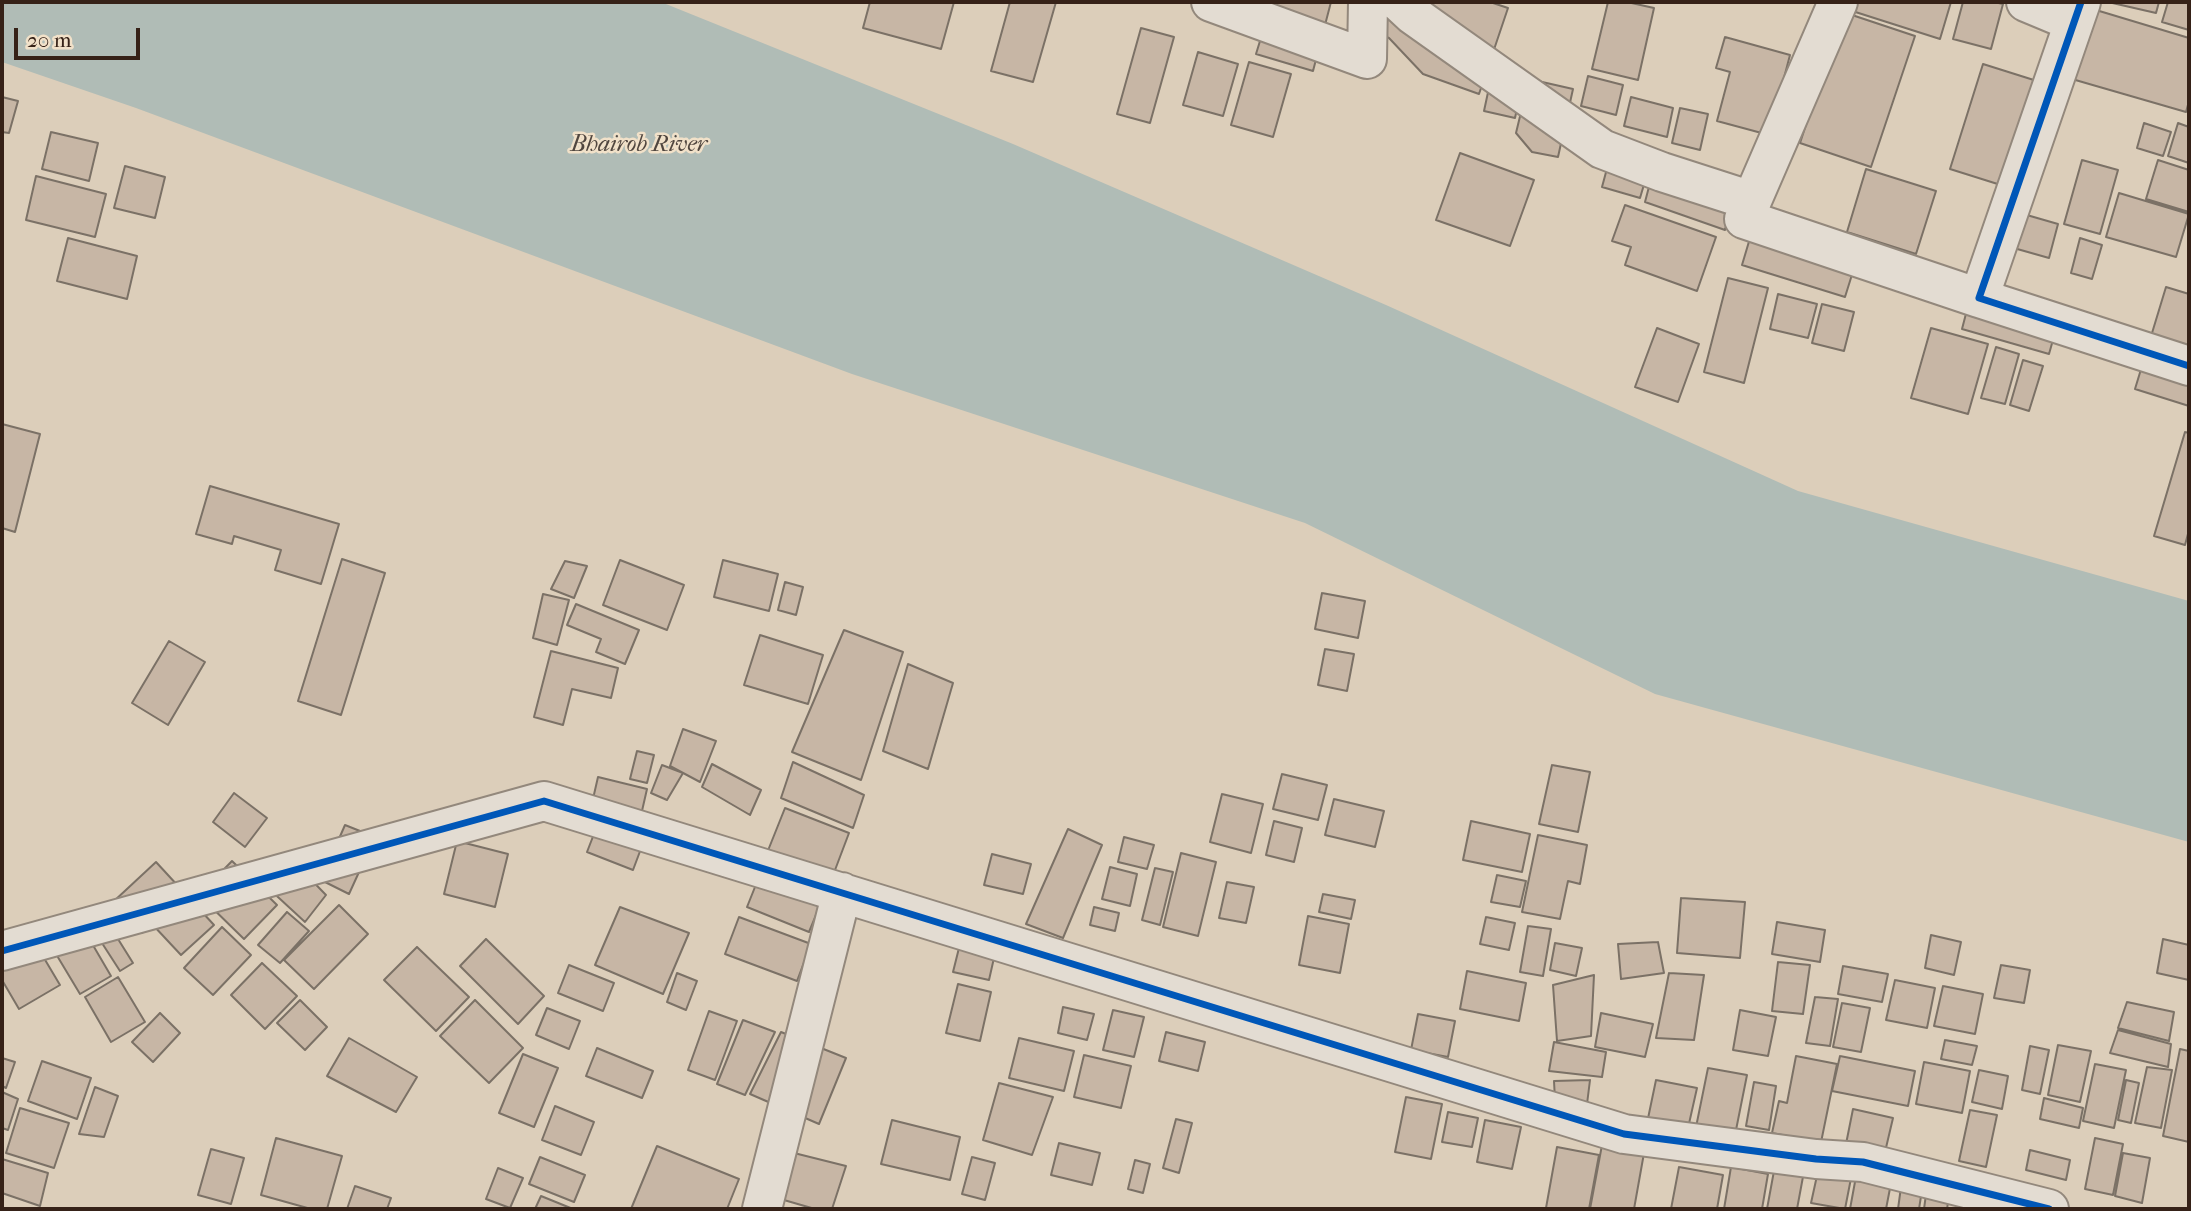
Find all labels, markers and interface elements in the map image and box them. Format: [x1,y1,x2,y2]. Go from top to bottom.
scale bar [18,14,144,58]
text: 20 m [27,28,71,52]
water label: Bhairob River [571,131,707,159]

